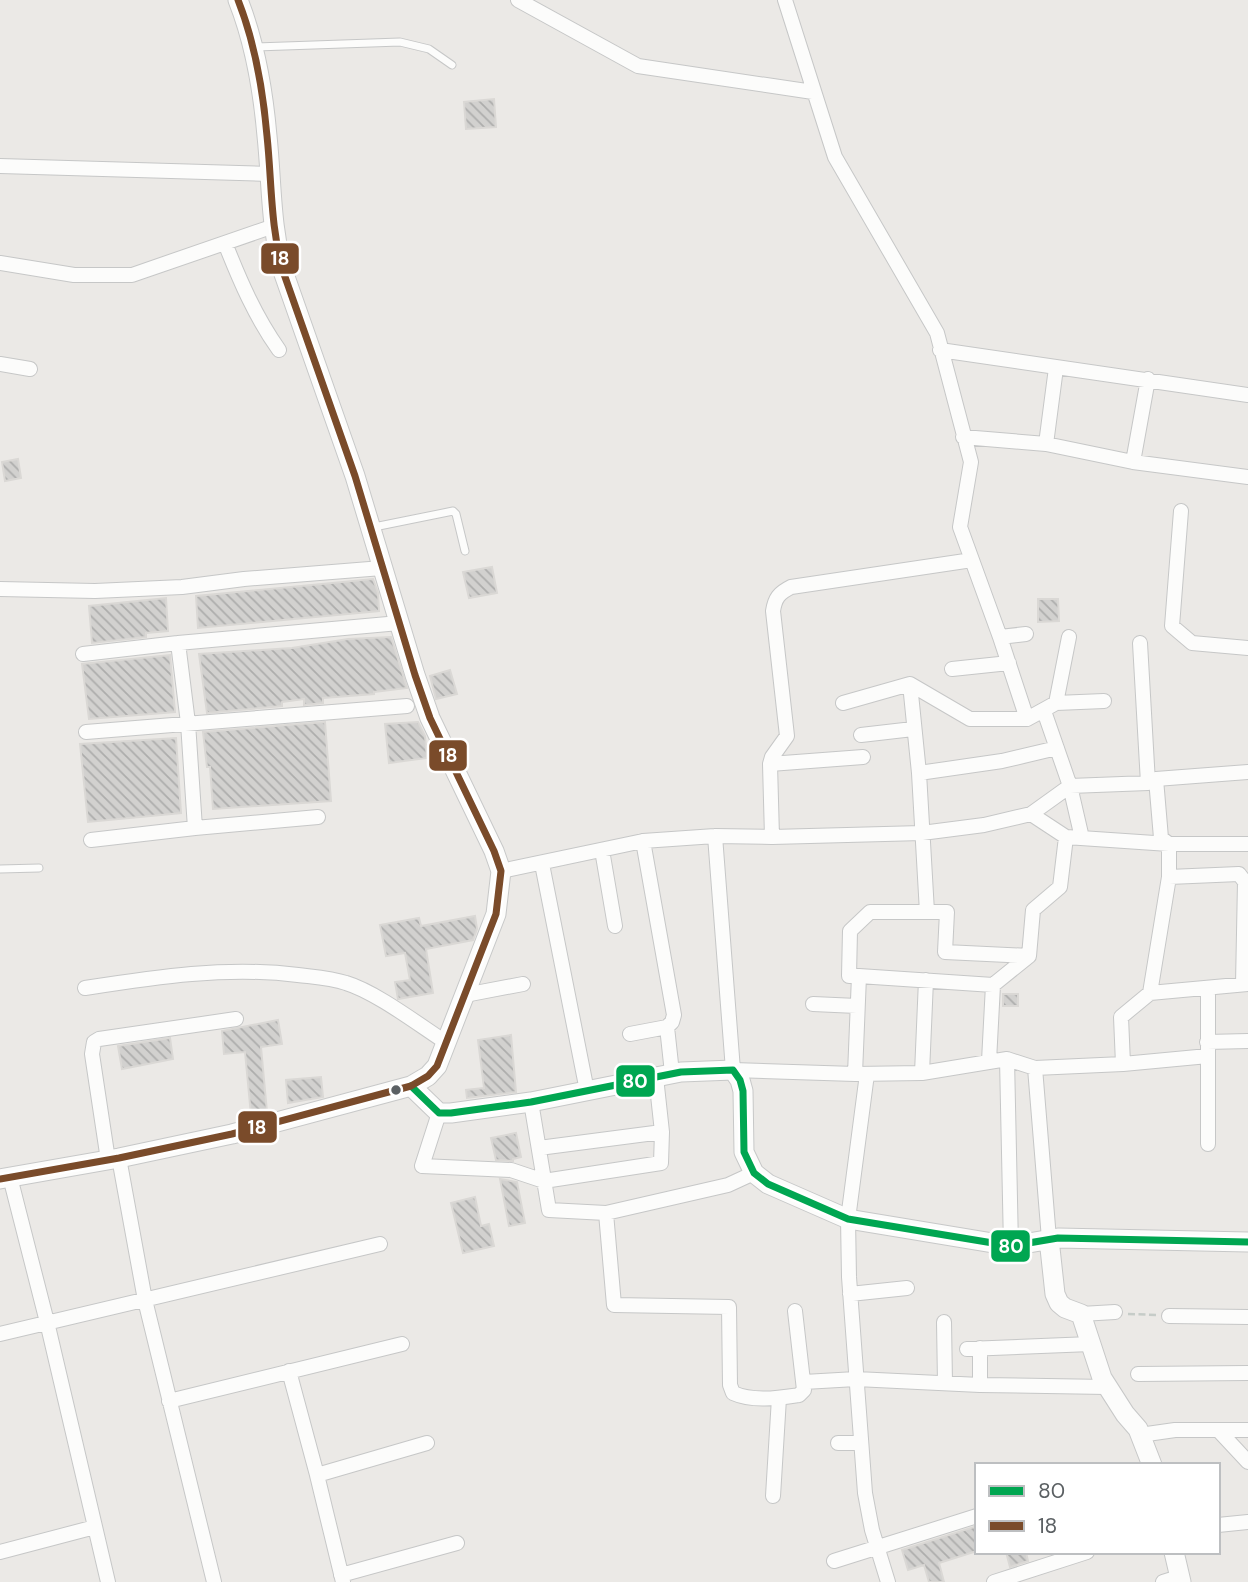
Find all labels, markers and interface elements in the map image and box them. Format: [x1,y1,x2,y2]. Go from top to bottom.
line badge: 18 [260,242,300,275]
text: 18 [271,246,289,271]
line badge: 18 [428,739,468,772]
text: 18 [439,743,457,768]
line badge: 80 [615,1064,656,1098]
text: 80 [622,1069,648,1094]
unlabelled marker [389,1083,403,1097]
line badge: 18 [237,1110,278,1144]
text: 18 [248,1115,266,1140]
line badge: 80 [990,1229,1031,1263]
text: 80 [998,1234,1024,1259]
legend [975,1463,1220,1554]
text: 80 [1038,1477,1065,1505]
text: 18 [1038,1512,1057,1540]

